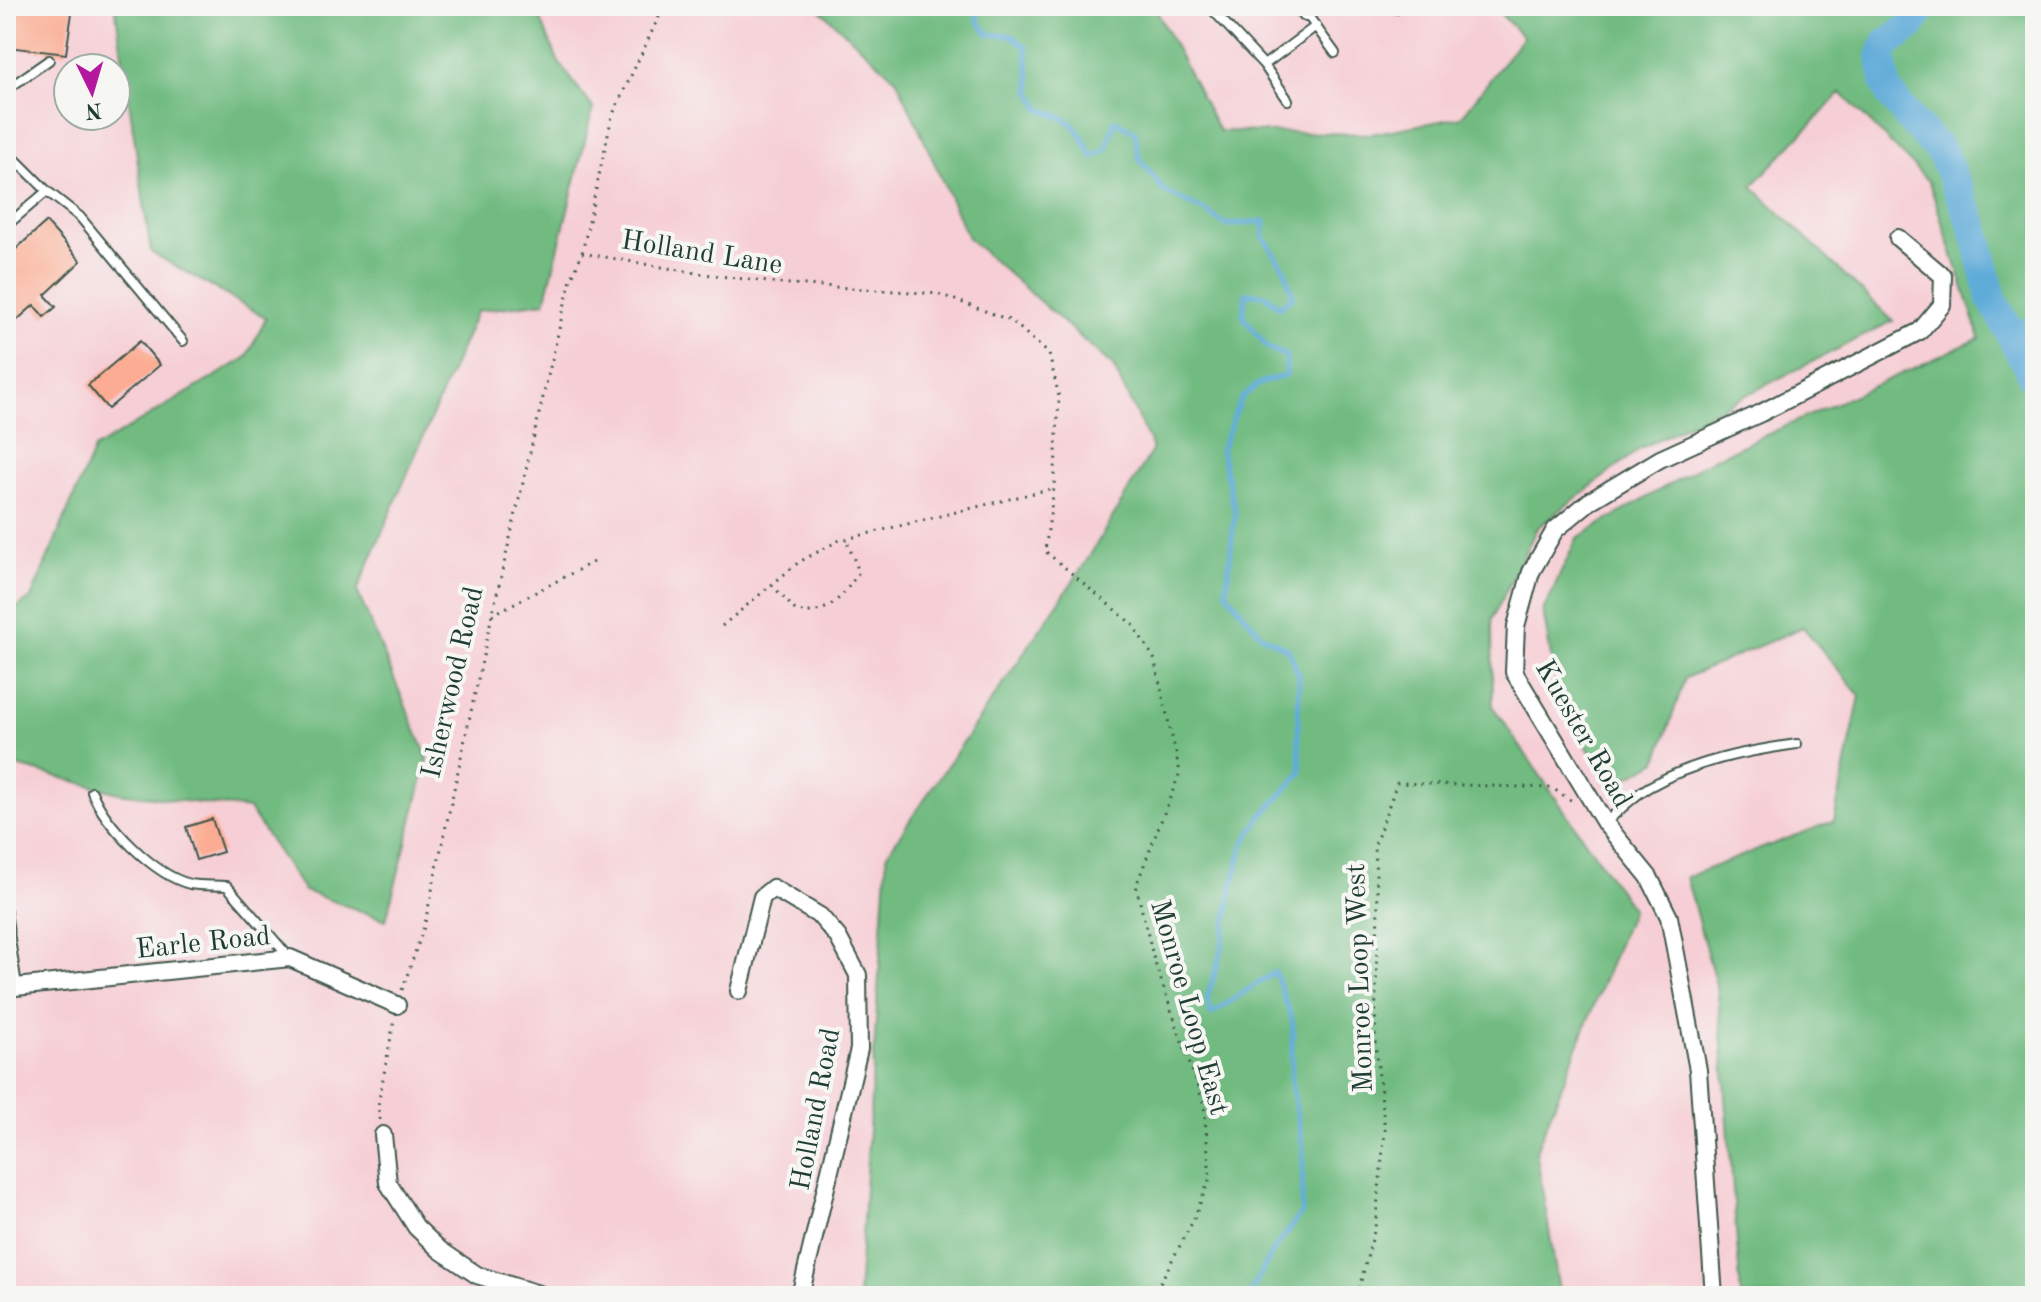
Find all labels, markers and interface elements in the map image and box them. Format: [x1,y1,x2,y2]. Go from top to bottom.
north arrow [52,52,132,132]
text: N [84,98,103,122]
street label: Holland Lane [619,227,784,281]
street label: Isherwood Road [418,584,490,781]
street label: Kuester Road [1529,656,1636,813]
street label: Monroe Loop West [1343,863,1379,1093]
street label: Monroe Loop East [1144,897,1232,1119]
street label: Earle Road [135,923,272,965]
street label: Holland Road [787,1026,846,1193]

